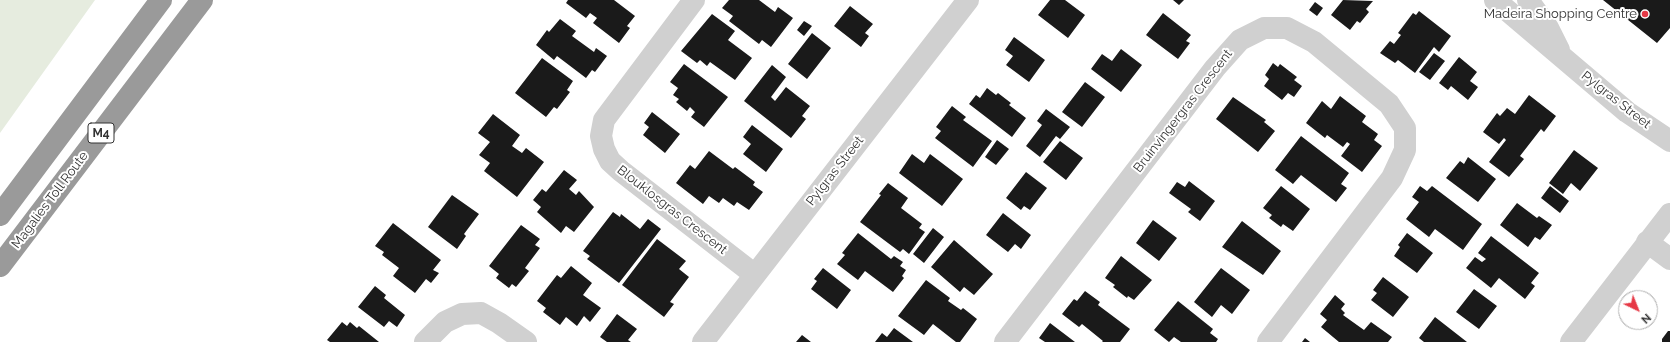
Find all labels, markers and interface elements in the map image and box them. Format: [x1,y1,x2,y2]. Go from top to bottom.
place label: Madeira Shopping Centre [1484,6,1637,22]
marker: Madeira Shopping Centre [1640,9,1650,19]
street label: Bruinvingergras Crescent [1130,46,1236,176]
street label: Pylgras Street [1578,68,1654,132]
road number: M4 [88,123,114,143]
street label: Pylgras Street [803,133,867,209]
street label: Magalies Toll Route [8,148,92,252]
street label: Blouklosgras Crescent [614,162,730,258]
north arrow [1618,290,1658,330]
text: N [1638,311,1653,326]

